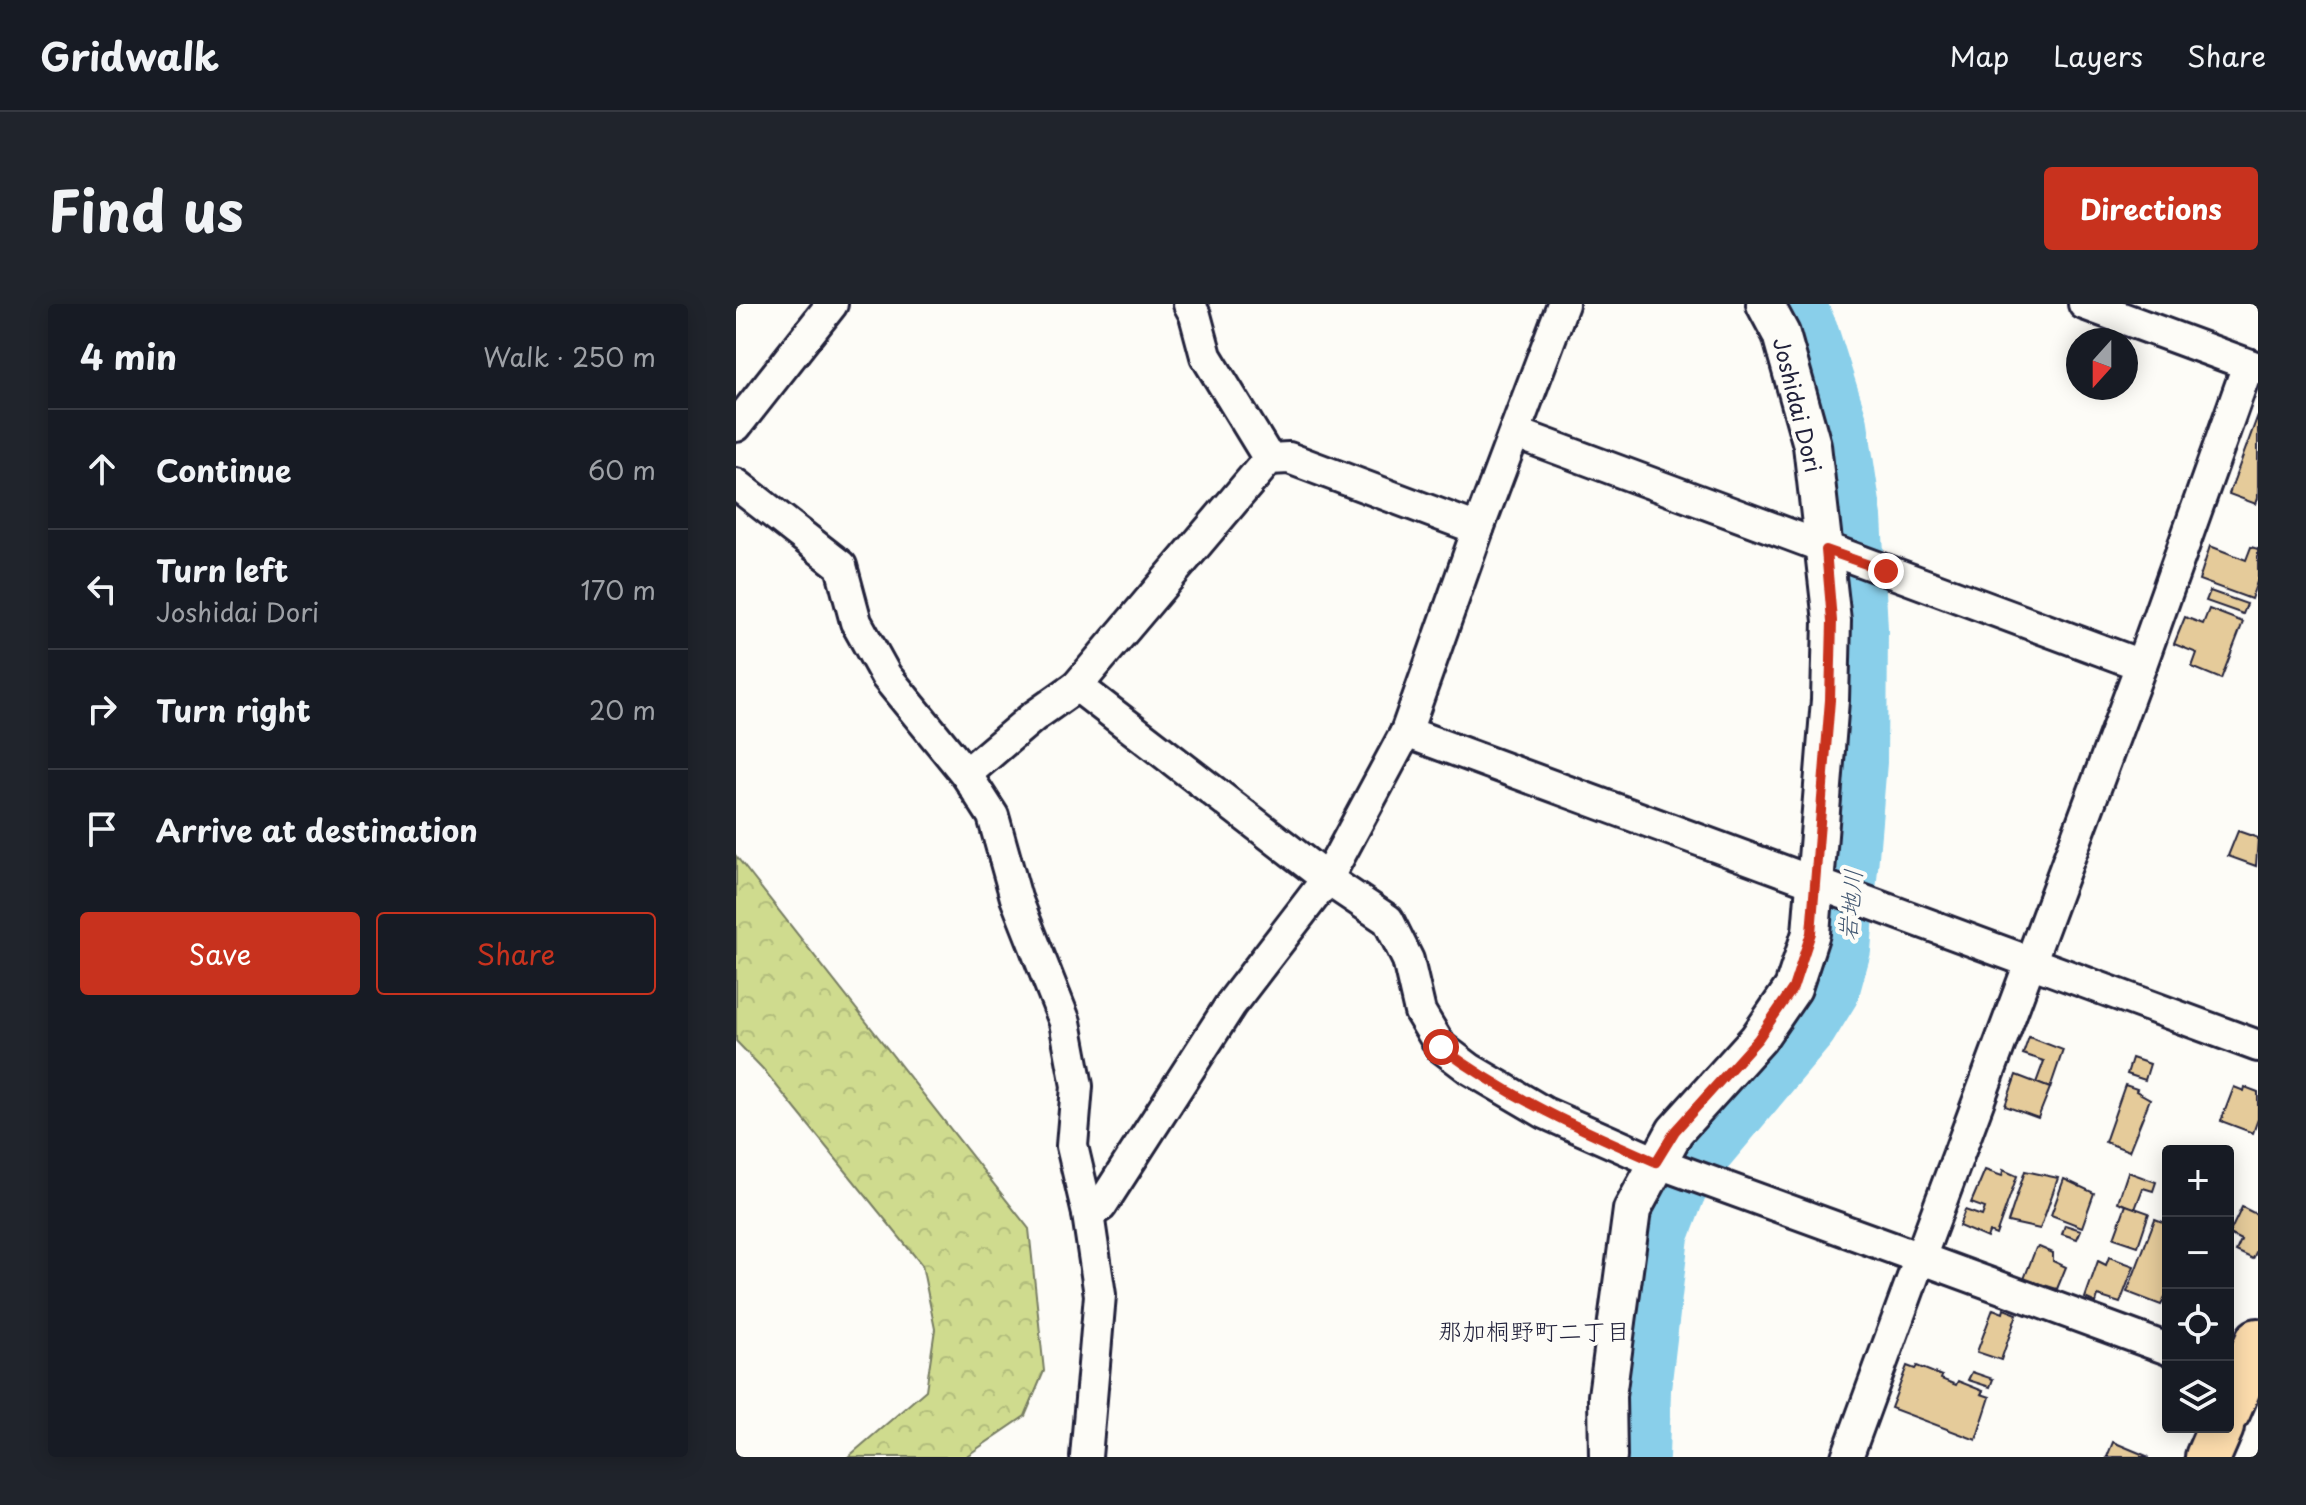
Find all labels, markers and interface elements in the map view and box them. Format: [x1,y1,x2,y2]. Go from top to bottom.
text: Gridwalk [40,27,219,84]
text: Map [1949,34,2009,77]
text: Layers [2053,34,2143,77]
text: Share [2187,34,2266,77]
text: Find us [48,166,244,251]
button: Directions [2044,167,2258,250]
north arrow [2066,328,2138,400]
text: 4 min [80,330,177,382]
street label: Joshidai Dori [1766,334,1831,476]
text: Walk · 250 m [483,337,656,376]
icon: ahead [80,447,124,491]
text: Continue [156,447,291,492]
text: 60 m [588,450,656,489]
text: Turn left [156,547,288,592]
route end [1868,553,1904,589]
icon: left [80,567,124,611]
text: 170 m [581,570,656,609]
text: Joshidai Dori [156,592,319,631]
icon: right [80,687,124,731]
text: Turn right [156,687,311,732]
text: 20 m [589,690,656,729]
icon: arrive [80,807,124,851]
text: Arrive at destination [156,807,478,852]
water label: 岩地川 [1828,867,1870,942]
button: Save [80,912,360,995]
button: Share [376,912,656,995]
route start [1423,1029,1459,1065]
map controls [2162,1145,2234,1433]
button: + [2162,1145,2234,1217]
button: − [2162,1217,2234,1289]
button: locate [2162,1289,2234,1361]
district label: 那加桐野町二丁目 [1438,1312,1630,1348]
button: layers [2162,1361,2234,1433]

